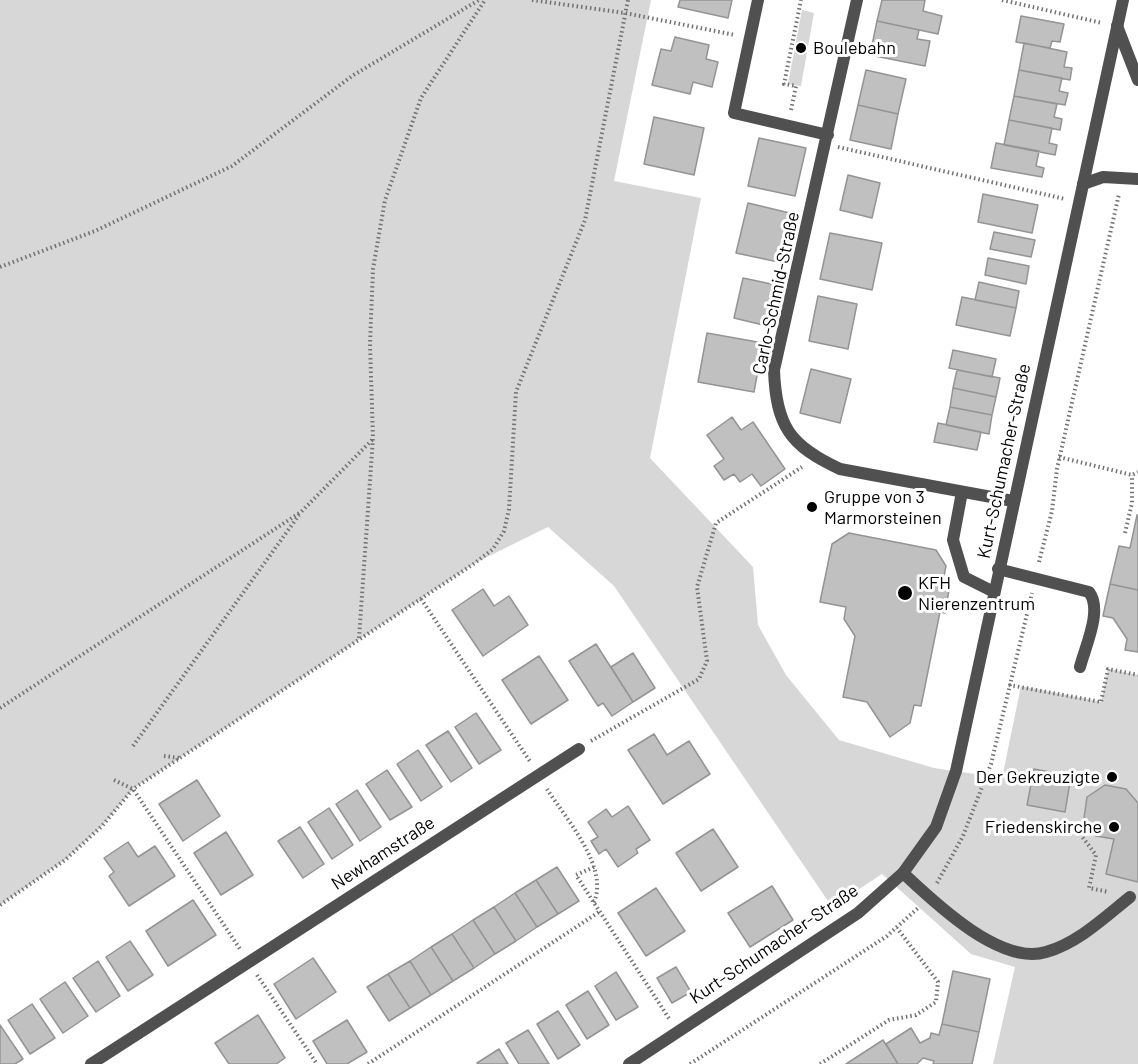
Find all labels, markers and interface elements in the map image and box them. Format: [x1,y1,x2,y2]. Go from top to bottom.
place label: Boulebahn [813,37,896,59]
marker: Boulebahn [794,41,808,55]
street label: Carlo-Schmid-Straße [748,210,804,376]
street label: Kurt-Schumacher-Straße [973,362,1035,560]
place label: Gruppe von 3 Marmorsteinen [824,486,942,528]
marker: Gruppe von 3 Marmorsteinen [805,500,819,514]
place label: KFH Nierenzentrum [918,572,1035,614]
marker: KFH Nierenzentrum [896,584,914,602]
place label: Der Gekreuzigte [976,766,1100,788]
marker: Der Gekreuzigte [1105,770,1119,784]
street label: Newhamstraße [327,812,439,894]
place label: Friedenskirche [985,816,1102,838]
marker: Friedenskirche [1107,820,1121,834]
street label: Kurt-Schumacher-Straße [686,880,862,1008]

